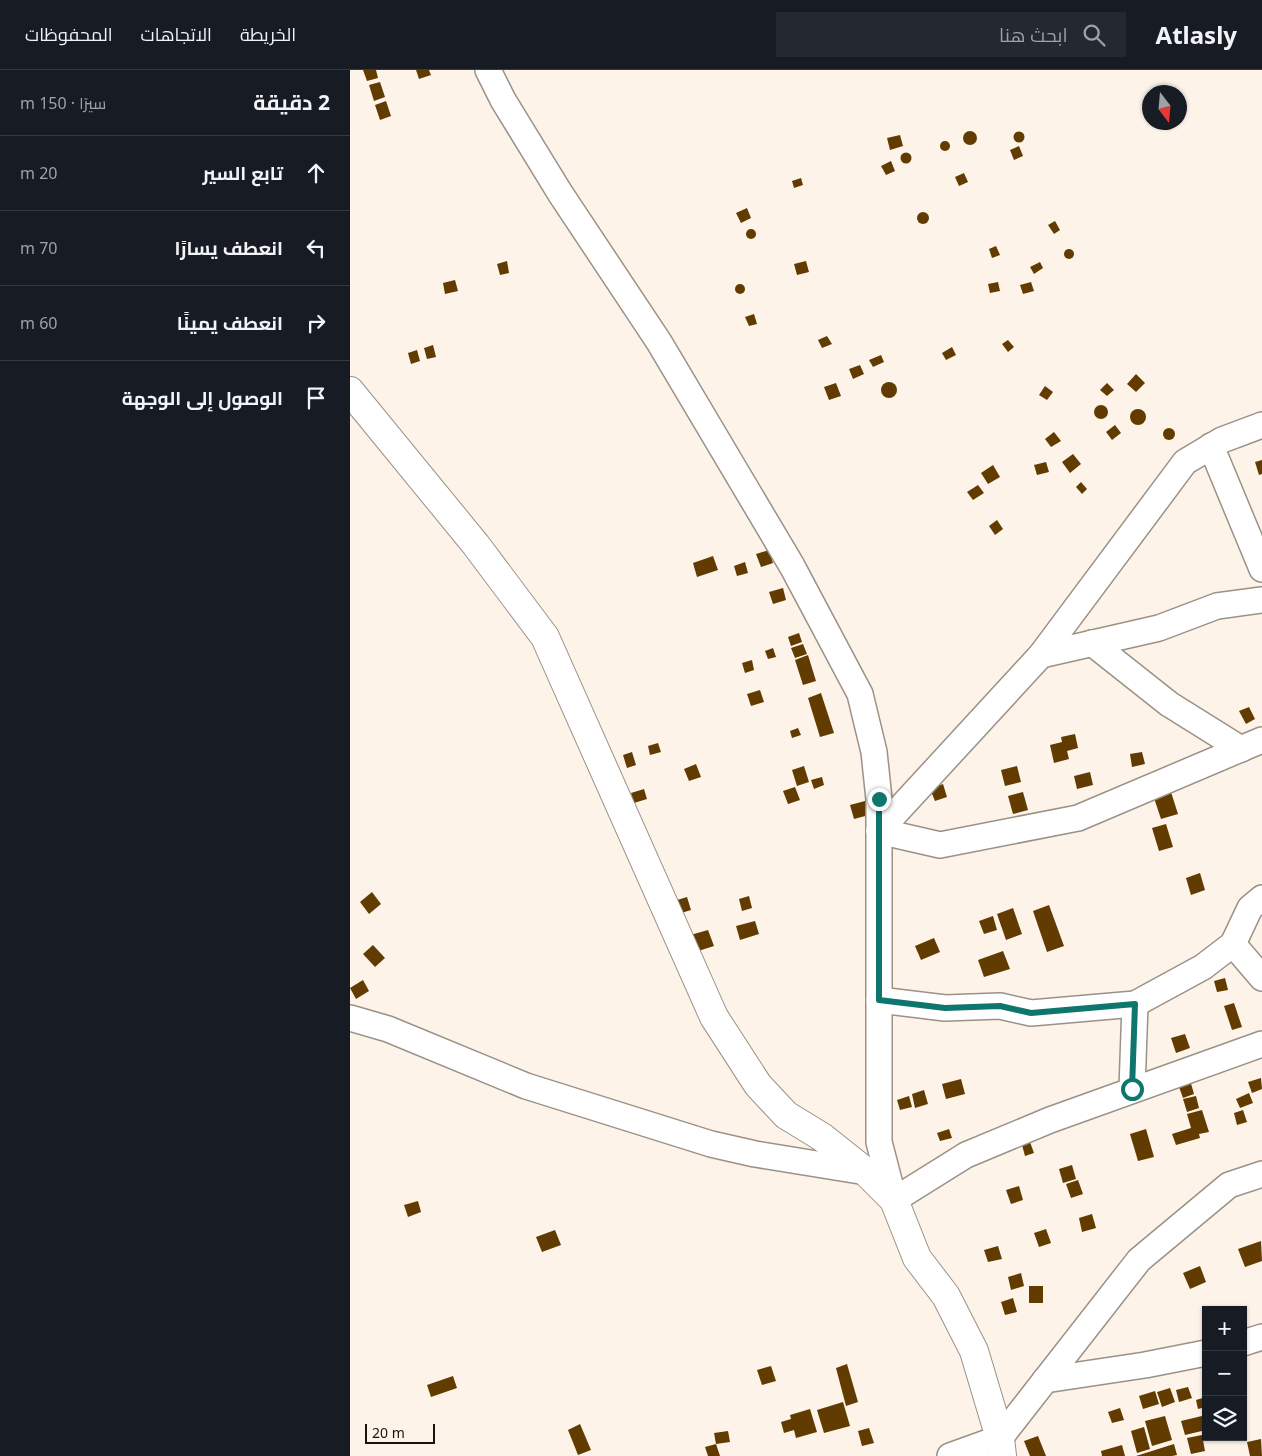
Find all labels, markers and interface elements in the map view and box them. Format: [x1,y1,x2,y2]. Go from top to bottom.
search box [776,12,1126,57]
text: Atlasly [1156,18,1237,51]
icon: search [1080,21,1108,49]
text: المحفوظات [25,22,113,46]
text: الاتجاهات [141,22,212,46]
text: الخريطة [240,22,296,46]
text: ابحث هنا [999,22,1068,48]
north arrow [1142,85,1187,130]
text: 2 دقيقة [253,88,330,116]
text: سيرًا · 150 m [20,92,106,114]
icon: ahead [302,159,330,187]
text: تابع السير [203,160,283,186]
text: 20 m [20,162,57,184]
icon: left [302,234,330,262]
text: انعطف يسارًا [174,235,283,261]
text: 70 m [20,237,57,259]
icon: right [302,309,330,337]
text: انعطف يمينًا [177,310,283,336]
text: 60 m [20,312,57,334]
icon: arrive [302,384,330,412]
text: الوصول إلى الوجهة [122,385,283,411]
route end [868,788,891,811]
route start [1121,1078,1144,1101]
map controls [1202,1306,1247,1441]
button: + [1202,1306,1247,1351]
button: − [1202,1351,1247,1396]
button: layers [1202,1396,1247,1441]
scale bar [365,1421,435,1444]
text: 20 m [372,1423,405,1442]

